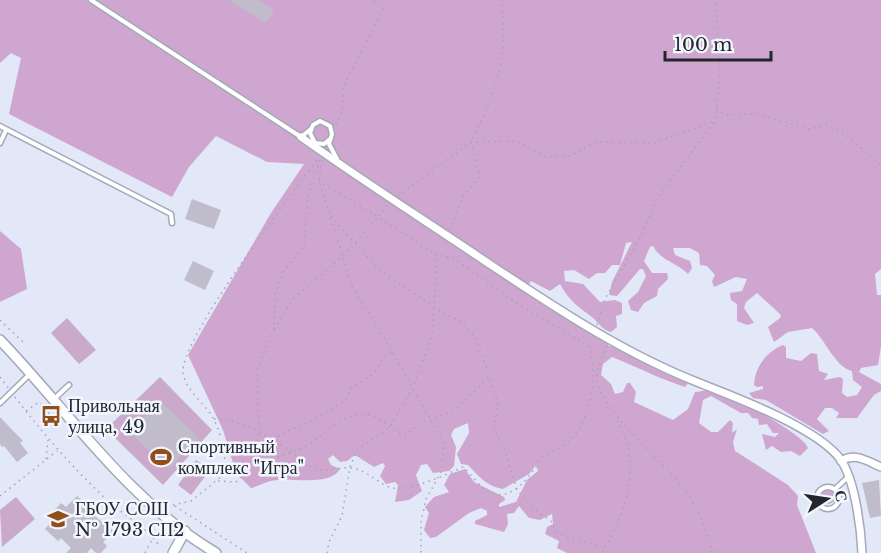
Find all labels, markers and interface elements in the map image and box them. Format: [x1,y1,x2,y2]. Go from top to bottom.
scale bar [665,24,772,62]
text: 100 m [674,34,732,56]
place label: Привольная улица, 49 [68,395,160,438]
bus stop icon: Привольная улица, 49 [39,404,63,428]
place label: Спортивный комплекс "Игра" [178,436,304,479]
sports icon: Спортивный комплекс "Игра" [149,445,173,469]
north arrow [797,469,857,529]
text: С [831,488,853,504]
place label: ГБОУ СОШ № 1793 СП2 [75,498,184,541]
school or university icon: ГБОУ СОШ № 1793 СП2 [46,507,70,531]

